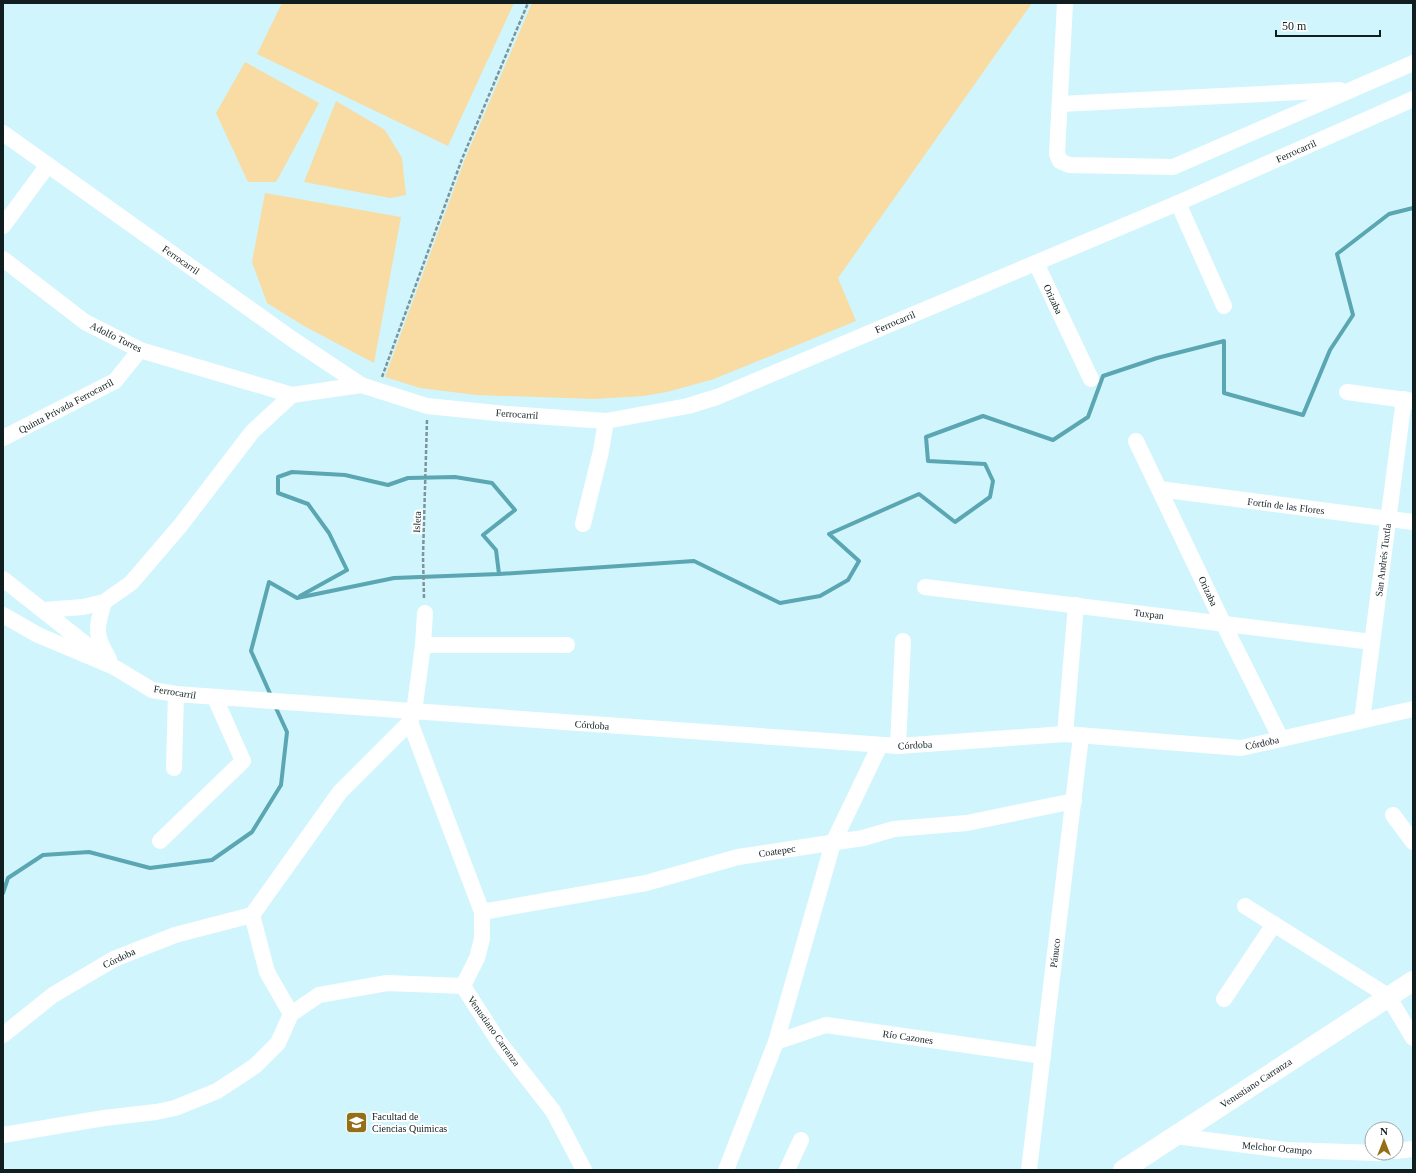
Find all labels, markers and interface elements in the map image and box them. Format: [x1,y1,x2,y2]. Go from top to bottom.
scale bar [1276,12,1380,38]
text: 50 m [1282,19,1307,33]
street label: Ferrocarril [1274,137,1318,165]
street label: Ferrocarril [160,243,202,277]
street label: Orizaba [1041,282,1065,316]
street label: Ferrocarril [873,309,917,335]
street label: Adolfo Torres [88,320,144,354]
street label: Quinta Privada Ferrocarril [17,376,115,436]
street label: Ferrocarril [495,407,539,421]
street label: Fortín de las Flores [1247,496,1325,516]
street label: Isleta [411,510,423,533]
street label: San Andrés Tuxtla [1373,522,1393,597]
street label: Orizaba [1196,574,1220,608]
street label: Tuxpan [1133,607,1165,621]
street label: Ferrocarril [153,683,197,701]
street label: Córdoba [574,718,610,732]
street label: Córdoba [1244,734,1281,752]
street label: Córdoba [898,739,933,751]
street label: Coatepec [758,843,797,859]
street label: Pánuco [1048,938,1062,968]
street label: Córdoba [101,946,137,970]
street label: Venustiano Carranza [466,994,523,1069]
street label: Río Cazones [882,1028,934,1046]
street label: Venustiano Carranza [1218,1055,1294,1110]
school or university icon: Facultad de Ciencias Quimicas [344,1109,370,1135]
place label: Facultad de Ciencias Quimicas [372,1111,447,1134]
north arrow [1364,1121,1404,1161]
text: N [1380,1125,1388,1137]
street label: Melchor Ocampo [1242,1139,1312,1157]

